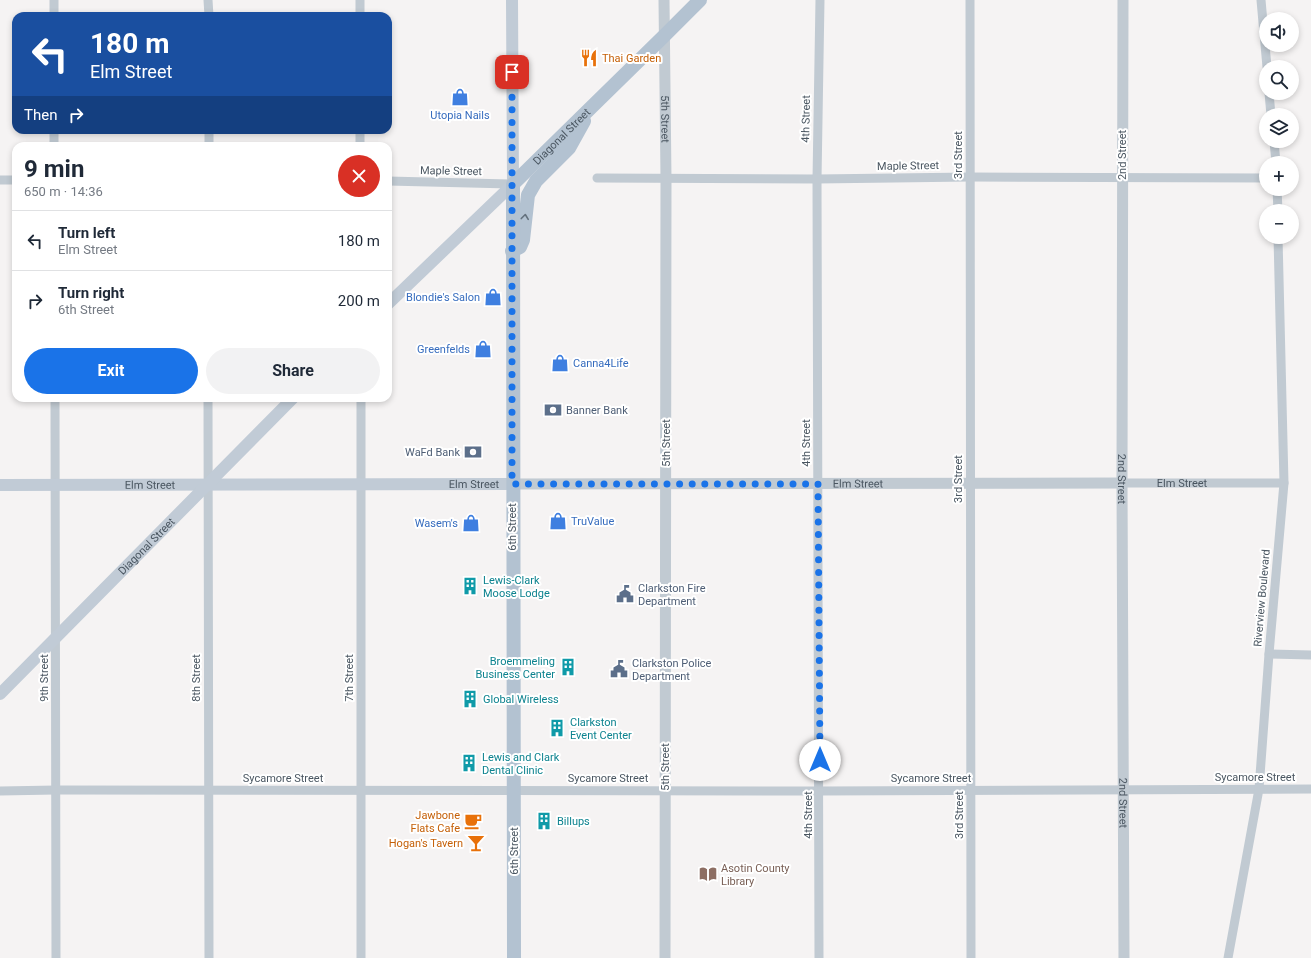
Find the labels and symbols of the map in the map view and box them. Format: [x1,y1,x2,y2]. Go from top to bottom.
restaurant icon: Thai Garden [579,48,599,68]
place label: Thai Garden [602,52,661,65]
pin [495,55,529,89]
shop icon: Utopia Nails [450,87,470,107]
street label: 5th Street [659,95,672,143]
street label: 4th Street [799,95,813,143]
street label: Diagonal Street [530,105,593,167]
place label: Utopia Nails [430,109,490,122]
street label: 2nd Street [1116,129,1129,180]
street label: 3rd Street [952,131,965,179]
street label: Maple Street [877,159,940,173]
street label: Maple Street [420,164,483,178]
one-way arrow [520,214,529,220]
shop icon: Blondie's Salon [483,287,503,307]
place label: Blondie's Salon [406,291,480,304]
shop icon: Greenfelds [473,339,493,359]
place label: Greenfelds [417,343,470,356]
shop icon: Canna4Life [550,353,570,373]
place label: Canna4Life [573,357,629,370]
bank icon: Banner Bank [543,400,563,420]
place label: Banner Bank [566,404,628,417]
street label: 5th Street [660,419,673,467]
street label: 4th Street [800,419,813,467]
bank icon: WaFd Bank [463,442,483,462]
place label: WaFd Bank [405,446,460,459]
street label: 2nd Street [1115,454,1129,505]
street label: 3rd Street [952,455,965,503]
street label: Elm Street [833,477,884,490]
street label: Elm Street [1157,477,1208,490]
street label: Elm Street [125,478,176,491]
street label: Elm Street [449,478,500,491]
street label: 6th Street [506,503,519,551]
shop icon: TruValue [548,511,568,531]
shop icon: Wasem's [461,513,481,533]
street label: Diagonal Street [115,515,178,577]
place label: TruValue [571,515,614,528]
place label: Wasem's [415,517,458,530]
street label: Riverview Boulevard [1251,549,1273,647]
place label: Lewis-Clark Moose Lodge [483,574,550,600]
building icon: Lewis-Clark Moose Lodge [460,576,480,596]
place label: Clarkston Fire Department [638,582,706,608]
public building icon: Clarkston Fire Department [615,584,635,604]
street label: 9th Street [38,654,51,702]
street label: 8th Street [190,654,203,702]
street label: 7th Street [343,654,356,702]
place label: Broemmeling Business Center [476,655,555,681]
building icon: Broemmeling Business Center [558,657,578,677]
place label: Clarkston Police Department [632,657,712,683]
public building icon: Clarkston Police Department [609,659,629,679]
building icon: Global Wireless [460,689,480,709]
place label: Global Wireless [483,693,559,706]
place label: Clarkston Event Center [570,716,632,742]
building icon: Clarkston Event Center [547,718,567,738]
position arrow [799,739,841,781]
street label: 5th Street [659,743,672,791]
place label: Lewis and Clark Dental Clinic [482,751,560,777]
building icon: Lewis and Clark Dental Clinic [459,753,479,773]
street label: Sycamore Street [1215,771,1296,784]
street label: Sycamore Street [243,772,324,785]
street label: Sycamore Street [568,772,649,785]
street label: Sycamore Street [891,772,972,785]
street label: 2nd Street [1117,778,1130,829]
street label: 4th Street [802,791,815,839]
street label: 3rd Street [953,791,966,839]
place label: Jawbone Flats Cafe [411,809,460,835]
cafe icon: Jawbone Flats Cafe [463,811,483,831]
building icon: Billups [534,811,554,831]
place label: Billups [557,815,590,828]
street label: 6th Street [508,827,521,875]
bar icon: Hogan's Tavern [466,833,486,853]
place label: Hogan's Tavern [389,837,463,850]
place label: Asotin County Library [721,862,790,888]
library icon: Asotin County Library [698,864,718,884]

